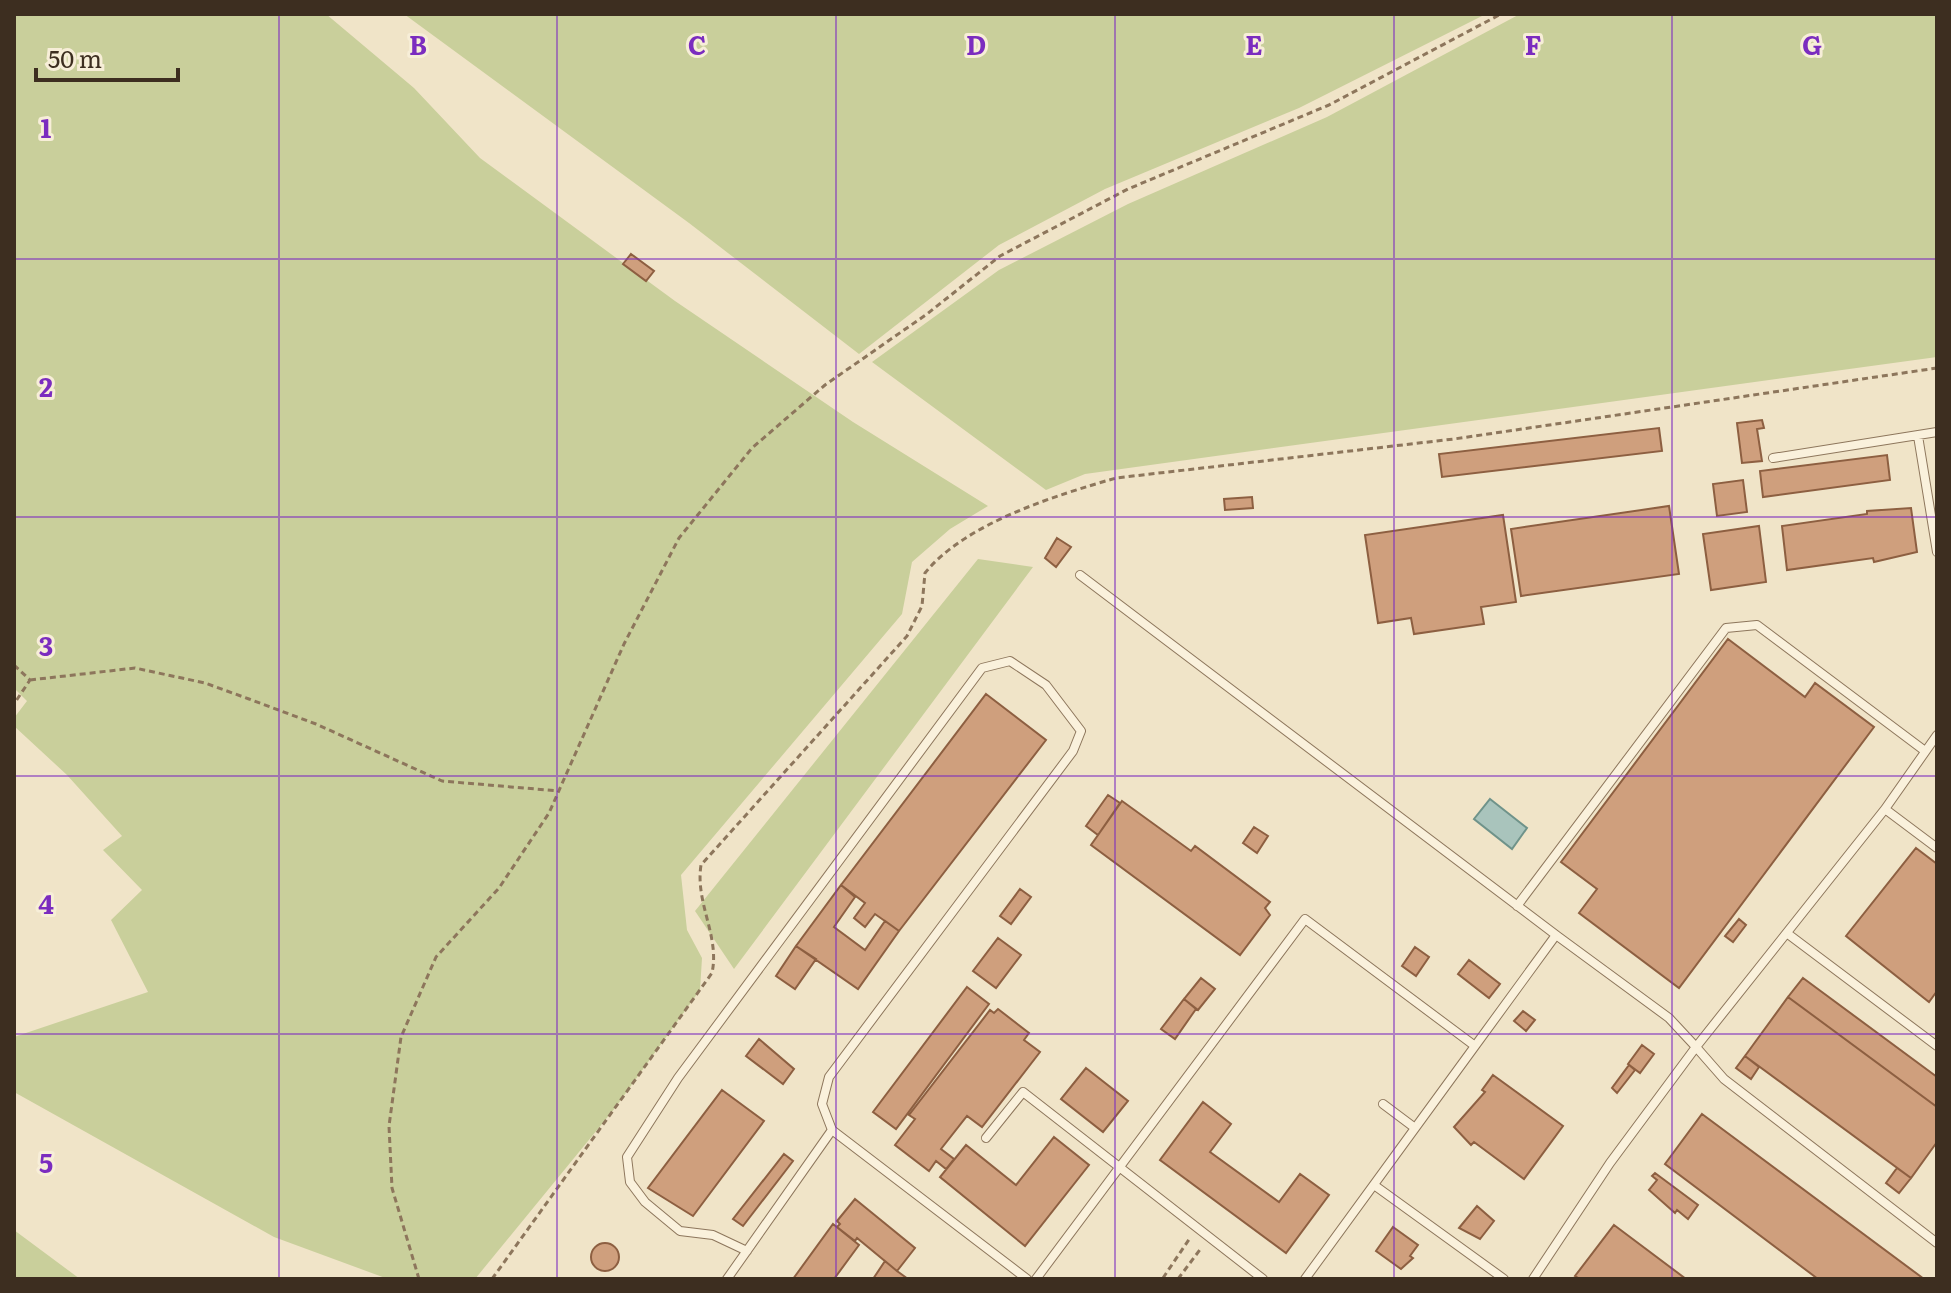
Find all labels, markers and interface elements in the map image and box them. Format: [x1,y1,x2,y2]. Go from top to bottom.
text: B [409,24,427,63]
text: C [688,24,706,63]
text: D [966,24,986,63]
text: E [1245,24,1263,63]
text: F [1525,24,1541,63]
text: G [1802,24,1822,63]
scale bar [36,32,178,82]
text: 50 m [48,40,102,75]
text: 1 [41,107,52,146]
text: 2 [39,366,53,405]
text: 3 [39,625,53,664]
text: 4 [38,883,54,922]
text: 5 [39,1142,53,1181]

